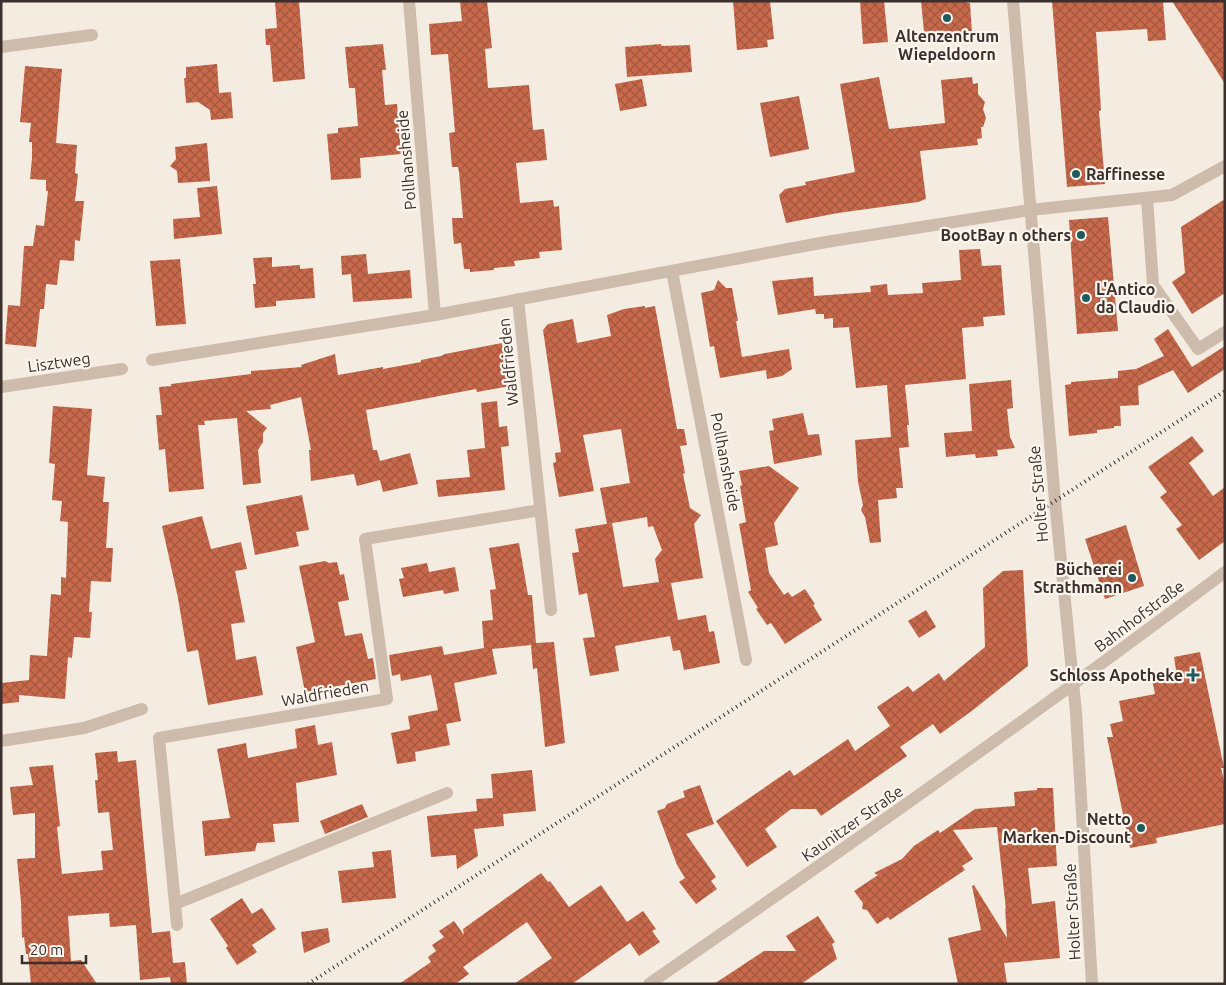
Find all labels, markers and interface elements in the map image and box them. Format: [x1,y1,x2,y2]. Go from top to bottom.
marker: Altenzentrum Wiepeldoorn [941,12,953,24]
place label: Altenzentrum Wiepeldoorn [895,27,999,63]
street label: Pollhansheide [393,109,419,211]
place label: Raffinesse [1086,165,1165,183]
marker: Raffinesse [1070,168,1082,180]
place label: BootBay n others [940,226,1071,244]
marker: BootBay n others [1075,229,1087,241]
place label: L'Antico da Claudio [1096,280,1175,316]
marker: L'Antico da Claudio [1080,292,1092,304]
street label: Waldfrieden [494,317,522,407]
street label: Lisztweg [27,349,91,375]
street label: Pollhansheide [708,411,744,513]
street label: Holter Straße [1025,445,1051,543]
place label: Bücherei Strathmann [1033,560,1122,596]
marker: Bücherei Strathmann [1126,572,1138,584]
street label: Bahnhofstraße [1091,577,1187,655]
place label: Schloss Apotheke [1050,666,1183,684]
marker: Schloss Apotheke [1187,669,1199,681]
street label: Waldfrieden [280,676,370,710]
street label: Kaunitzer Straße [798,781,906,865]
place label: Netto Marken-Discount [1003,810,1131,846]
marker: Netto Marken-Discount [1135,822,1147,834]
street label: Holter Straße [1060,863,1084,961]
scale bar [22,932,86,964]
text: 20 m [30,941,63,958]

